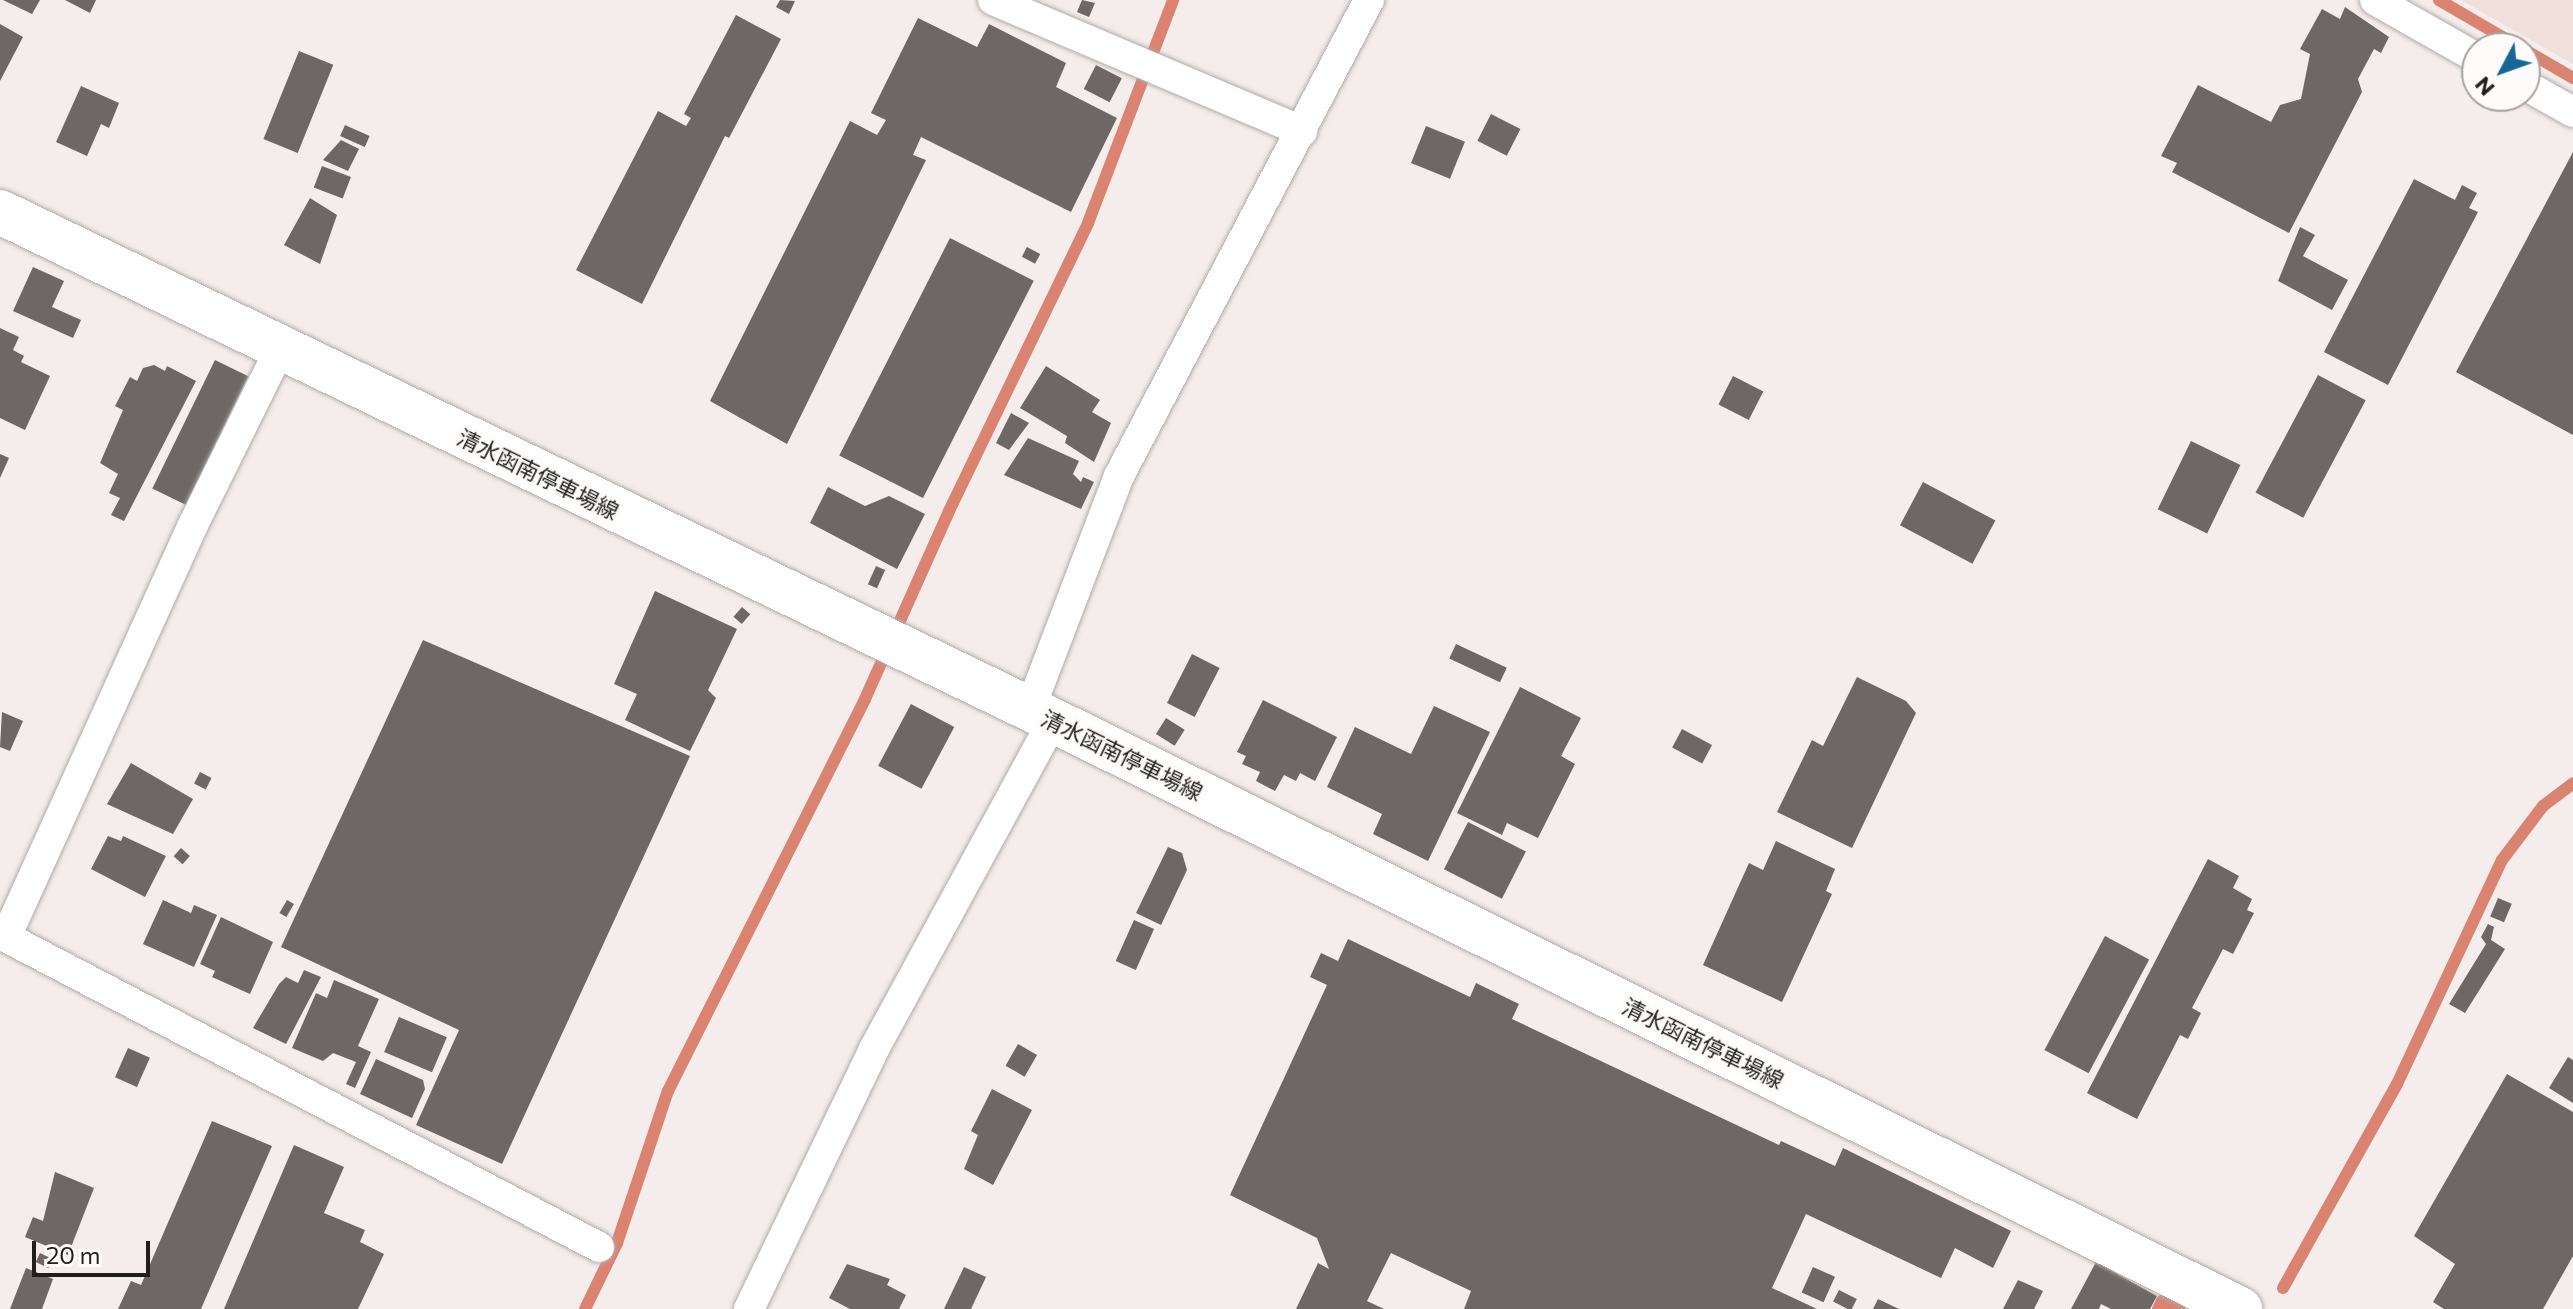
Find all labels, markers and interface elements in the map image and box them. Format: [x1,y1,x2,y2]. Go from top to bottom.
north arrow [2461,32,2541,112]
text: N [2468,72,2500,102]
street label: 清水函南停車場線 [453,424,623,524]
street label: 清水函南停車場線 [1037,705,1207,805]
street label: 清水函南停車場線 [1618,993,1788,1093]
scale bar [36,1225,154,1275]
text: 20 m [46,1240,100,1269]

